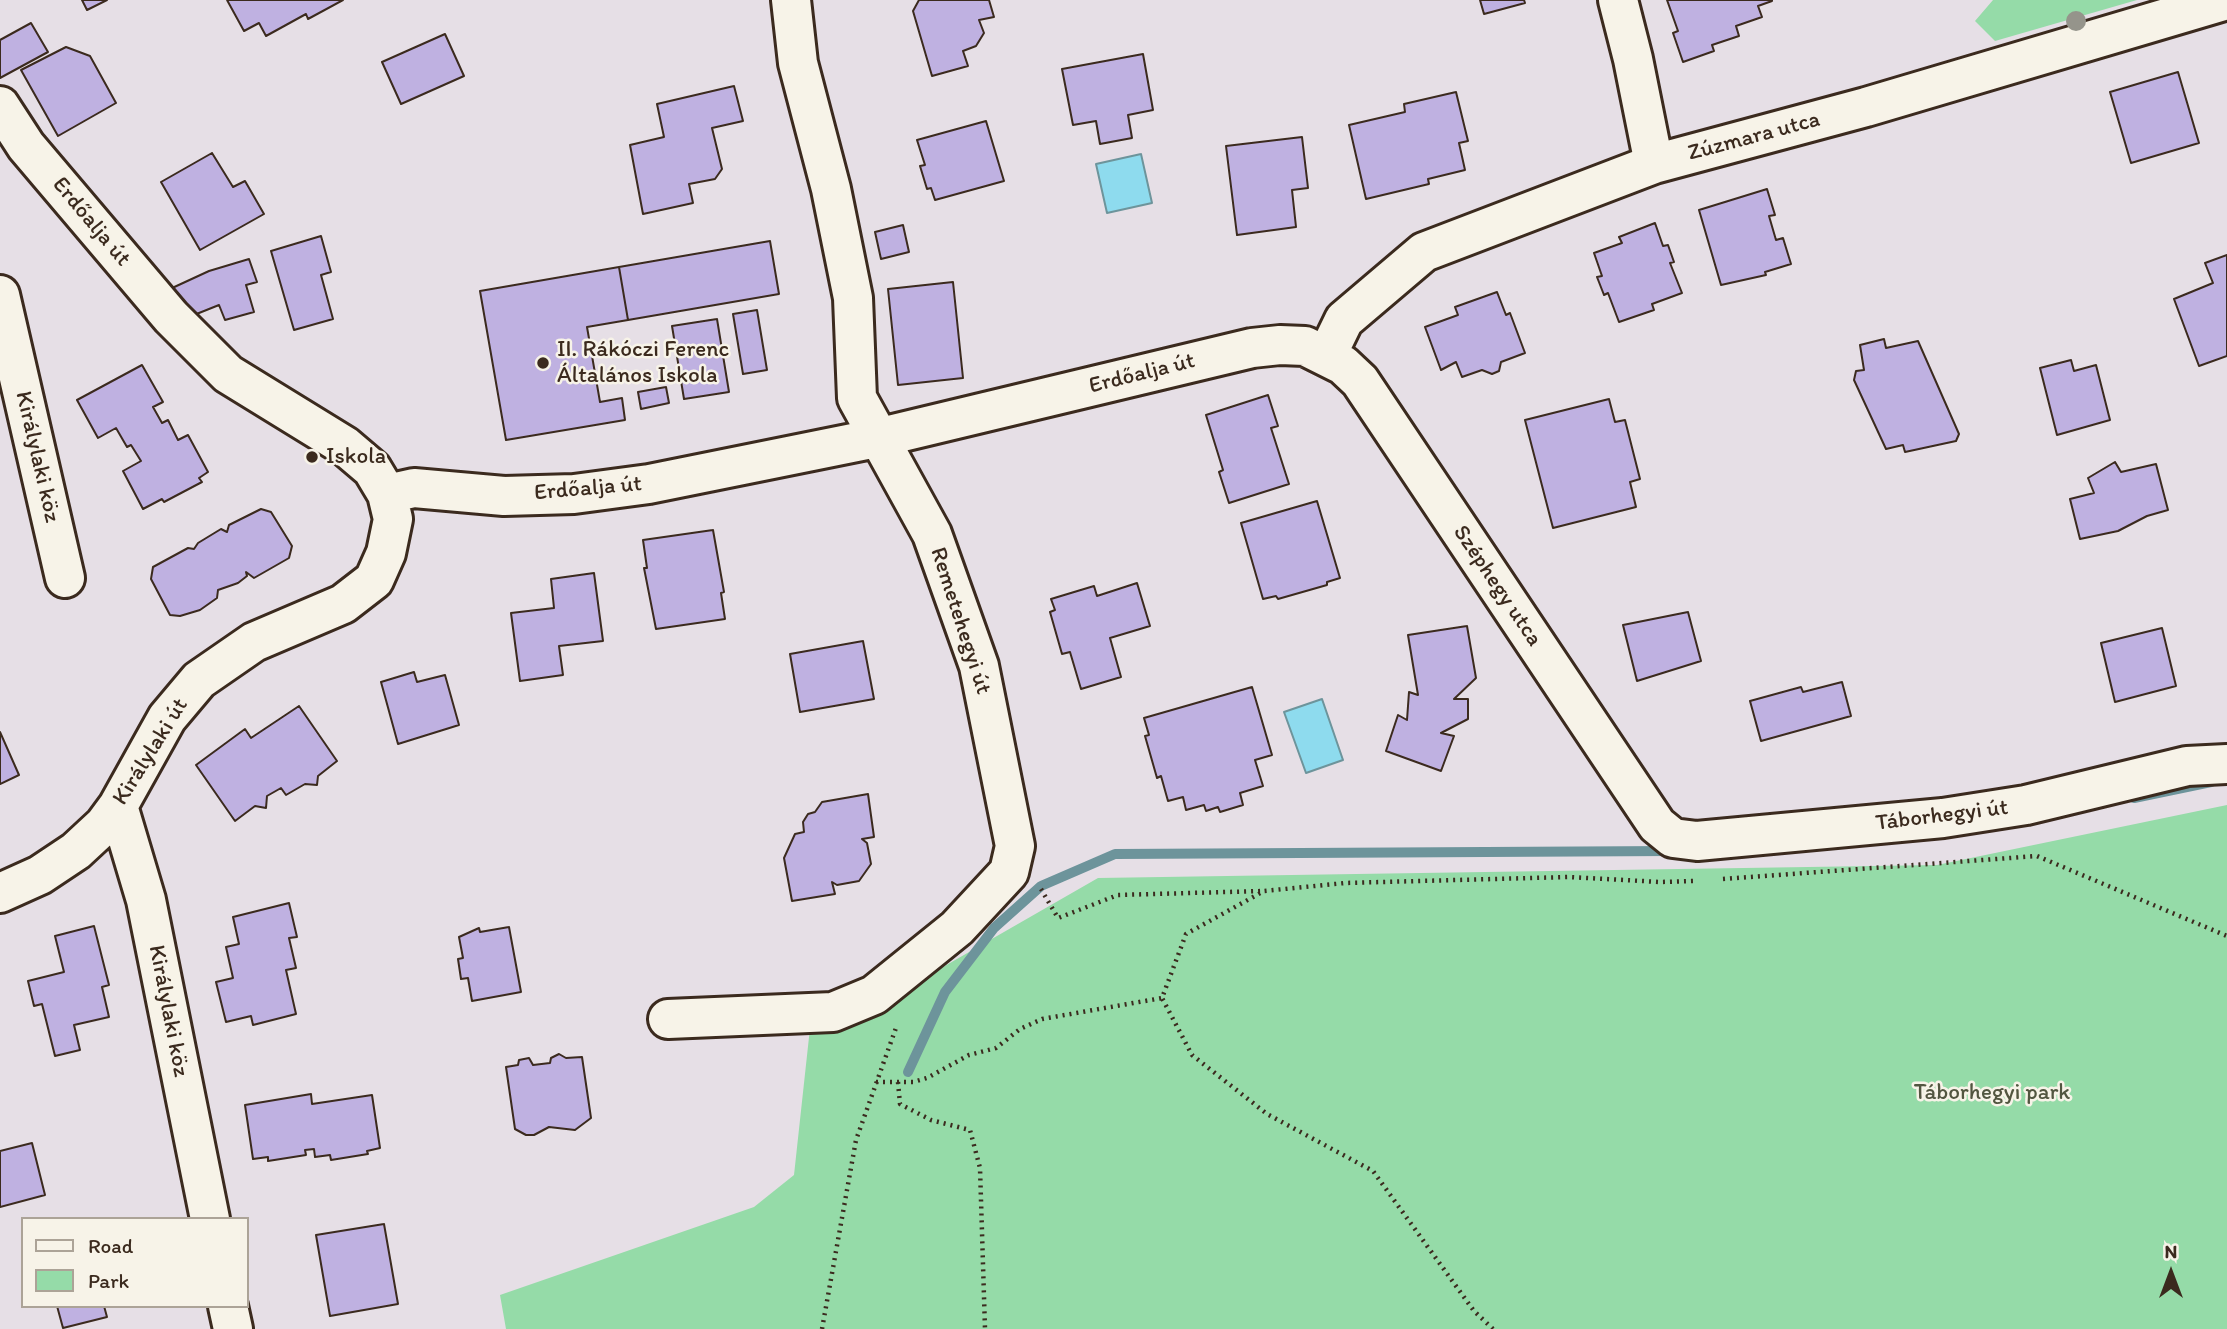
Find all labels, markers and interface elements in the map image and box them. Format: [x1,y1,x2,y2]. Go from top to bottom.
street label: Zúzmara utca [1685,106,1823,168]
street label: Erdőalja út [46,172,136,272]
place label: II. Rákóczi Ferenc Általános Iskola [557,336,729,390]
street label: Erdőalja út [1086,348,1198,400]
marker: II. Rákóczi Ferenc Általános Iskola [535,355,551,371]
street label: Királylaki köz [9,389,65,525]
place label: Iskola [326,443,386,471]
marker: Iskola [304,449,320,465]
street label: Erdőalja út [533,471,643,507]
street label: Széphegy utca [1446,520,1548,652]
street label: Remetehegyi út [923,544,997,698]
street label: Királylaki út [107,693,195,811]
street label: Táborhegyi út [1874,794,2010,838]
street label: Királylaki köz [142,943,194,1079]
park label: Táborhegyi park [1914,1079,2070,1107]
legend [21,1217,248,1308]
text: Road [88,1233,133,1258]
north arrow [2136,1238,2206,1308]
text: N [2165,1240,2177,1263]
text: Park [88,1268,129,1293]

